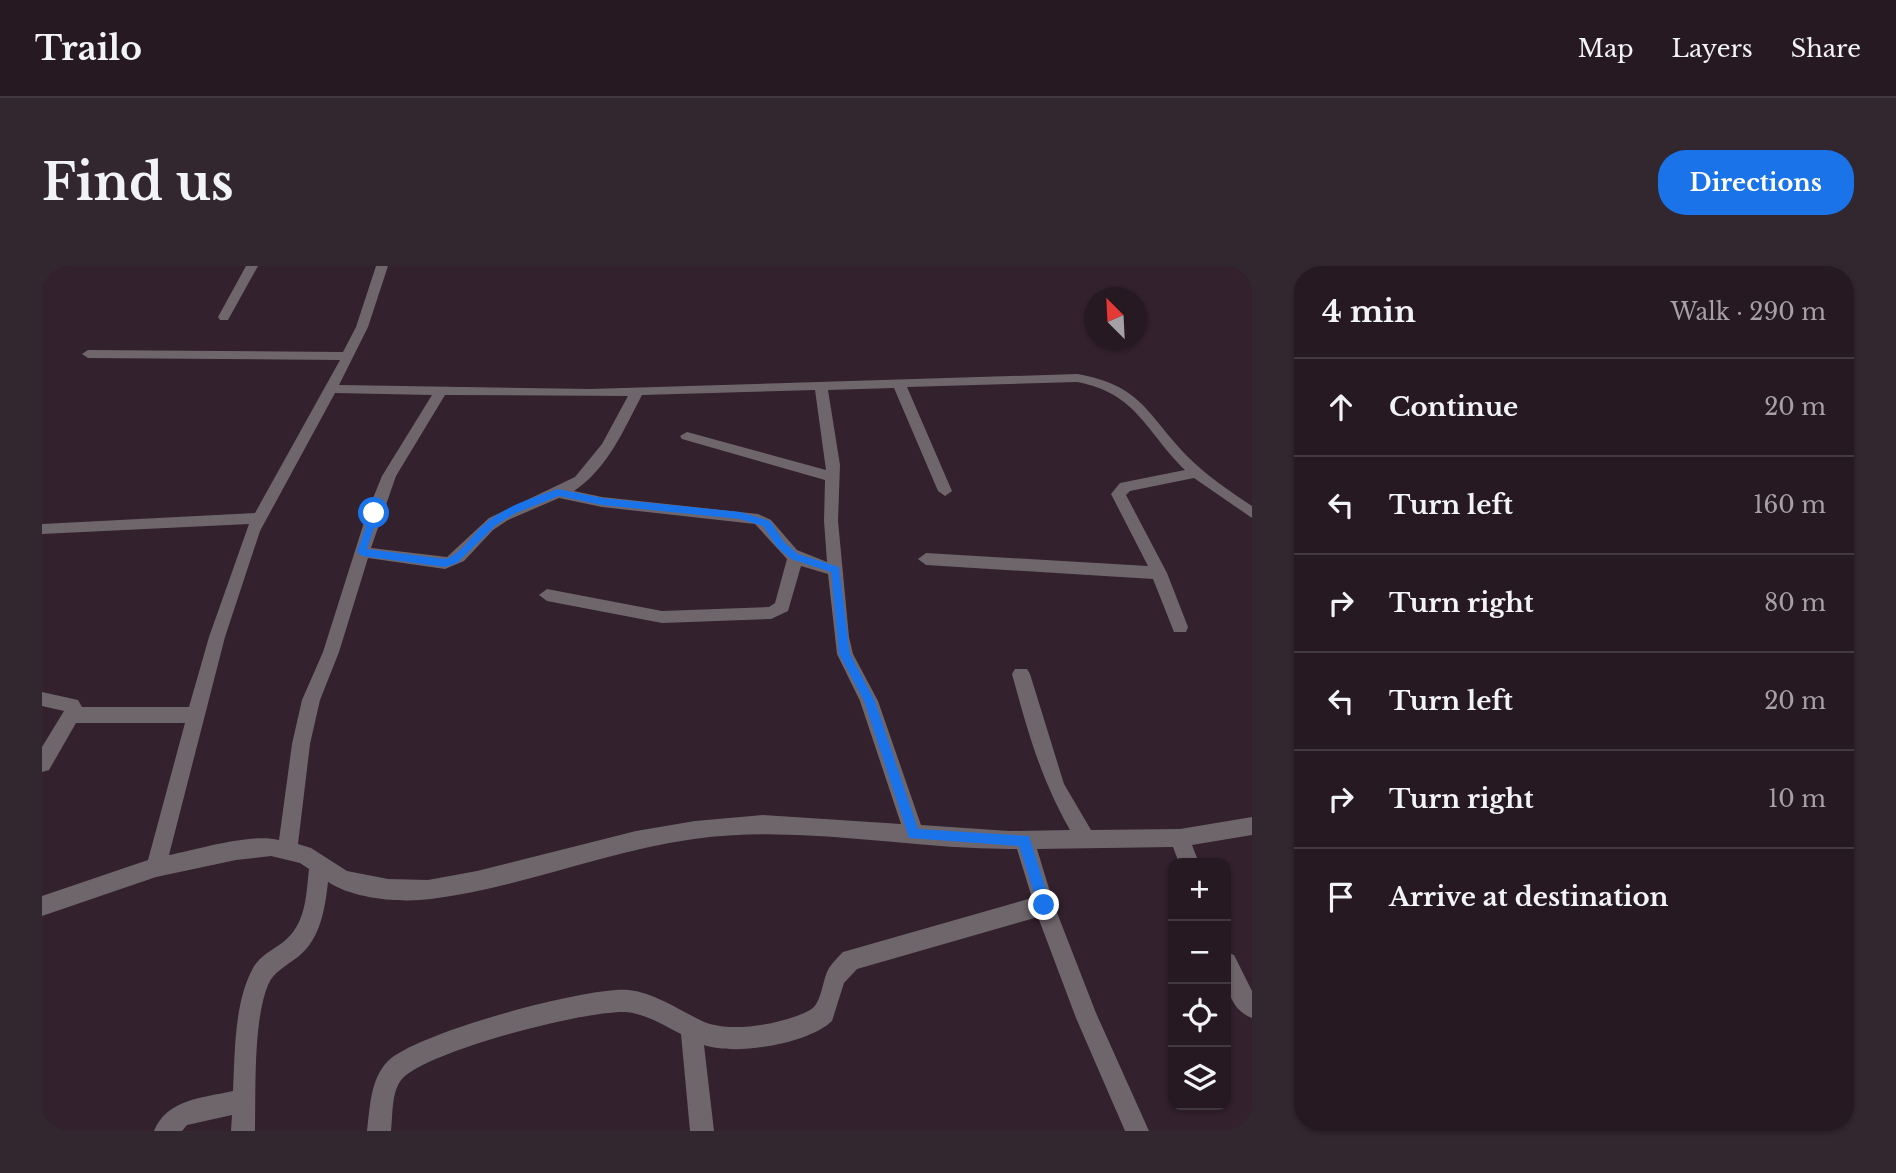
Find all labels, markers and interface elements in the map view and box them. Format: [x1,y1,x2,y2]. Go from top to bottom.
text: Trailo [35,28,142,69]
text: Map [1578,34,1634,63]
text: Layers [1672,34,1753,63]
text: Share [1791,34,1861,63]
button: Directions [1658,150,1854,215]
text: Find us [42,152,234,213]
north arrow [1084,287,1147,350]
text: 4 min [1322,293,1416,330]
text: Walk · 290 m [1670,298,1826,326]
icon: ahead [1322,388,1360,426]
text: Continue [1389,391,1518,423]
text: 20 m [1764,393,1826,421]
icon: left [1322,486,1360,524]
text: Turn left [1389,489,1513,521]
text: 160 m [1753,491,1826,519]
route start [358,497,389,528]
icon: right [1322,584,1360,622]
text: Turn right [1389,587,1534,619]
text: 80 m [1764,589,1826,617]
icon: left [1322,682,1360,720]
text: Turn left [1389,685,1513,717]
text: 20 m [1764,687,1826,715]
icon: right [1322,780,1360,818]
text: Turn right [1389,783,1534,815]
text: 10 m [1768,785,1826,813]
map controls [1168,858,1231,1110]
button: + [1168,858,1231,921]
icon: arrive [1322,878,1360,916]
text: Arrive at destination [1389,881,1669,913]
route end [1028,889,1059,920]
button: − [1168,921,1231,984]
button: locate [1168,984,1231,1047]
button: layers [1168,1047,1231,1110]

